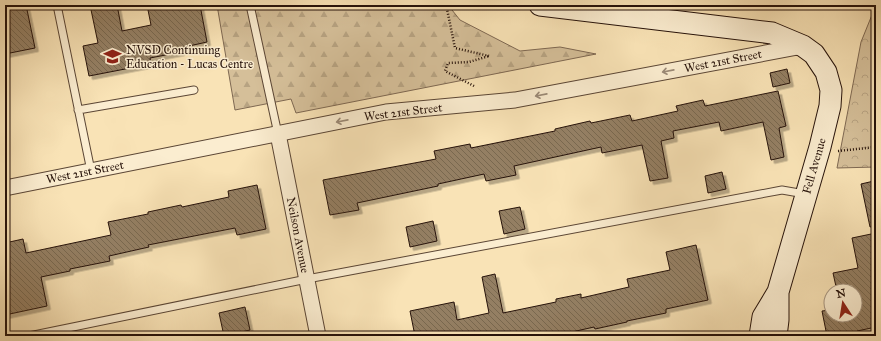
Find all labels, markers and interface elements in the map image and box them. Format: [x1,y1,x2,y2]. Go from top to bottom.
place label: NVSD Continuing Education - Lucas Centre [126,43,253,71]
street label: West 21st Street [683,46,764,75]
school or university icon: NVSD Continuing Education - Lucas Centre [103,47,123,67]
one-way arrow [662,67,675,75]
one-way arrow [534,91,547,99]
street label: West 21st Street [363,100,444,124]
one-way arrow [336,117,349,125]
street label: Fell Avenue [799,136,829,196]
street label: West 21st Street [45,157,126,186]
street label: Neilson Avenue [284,196,312,274]
north arrow [823,283,863,323]
text: N [835,286,848,301]

